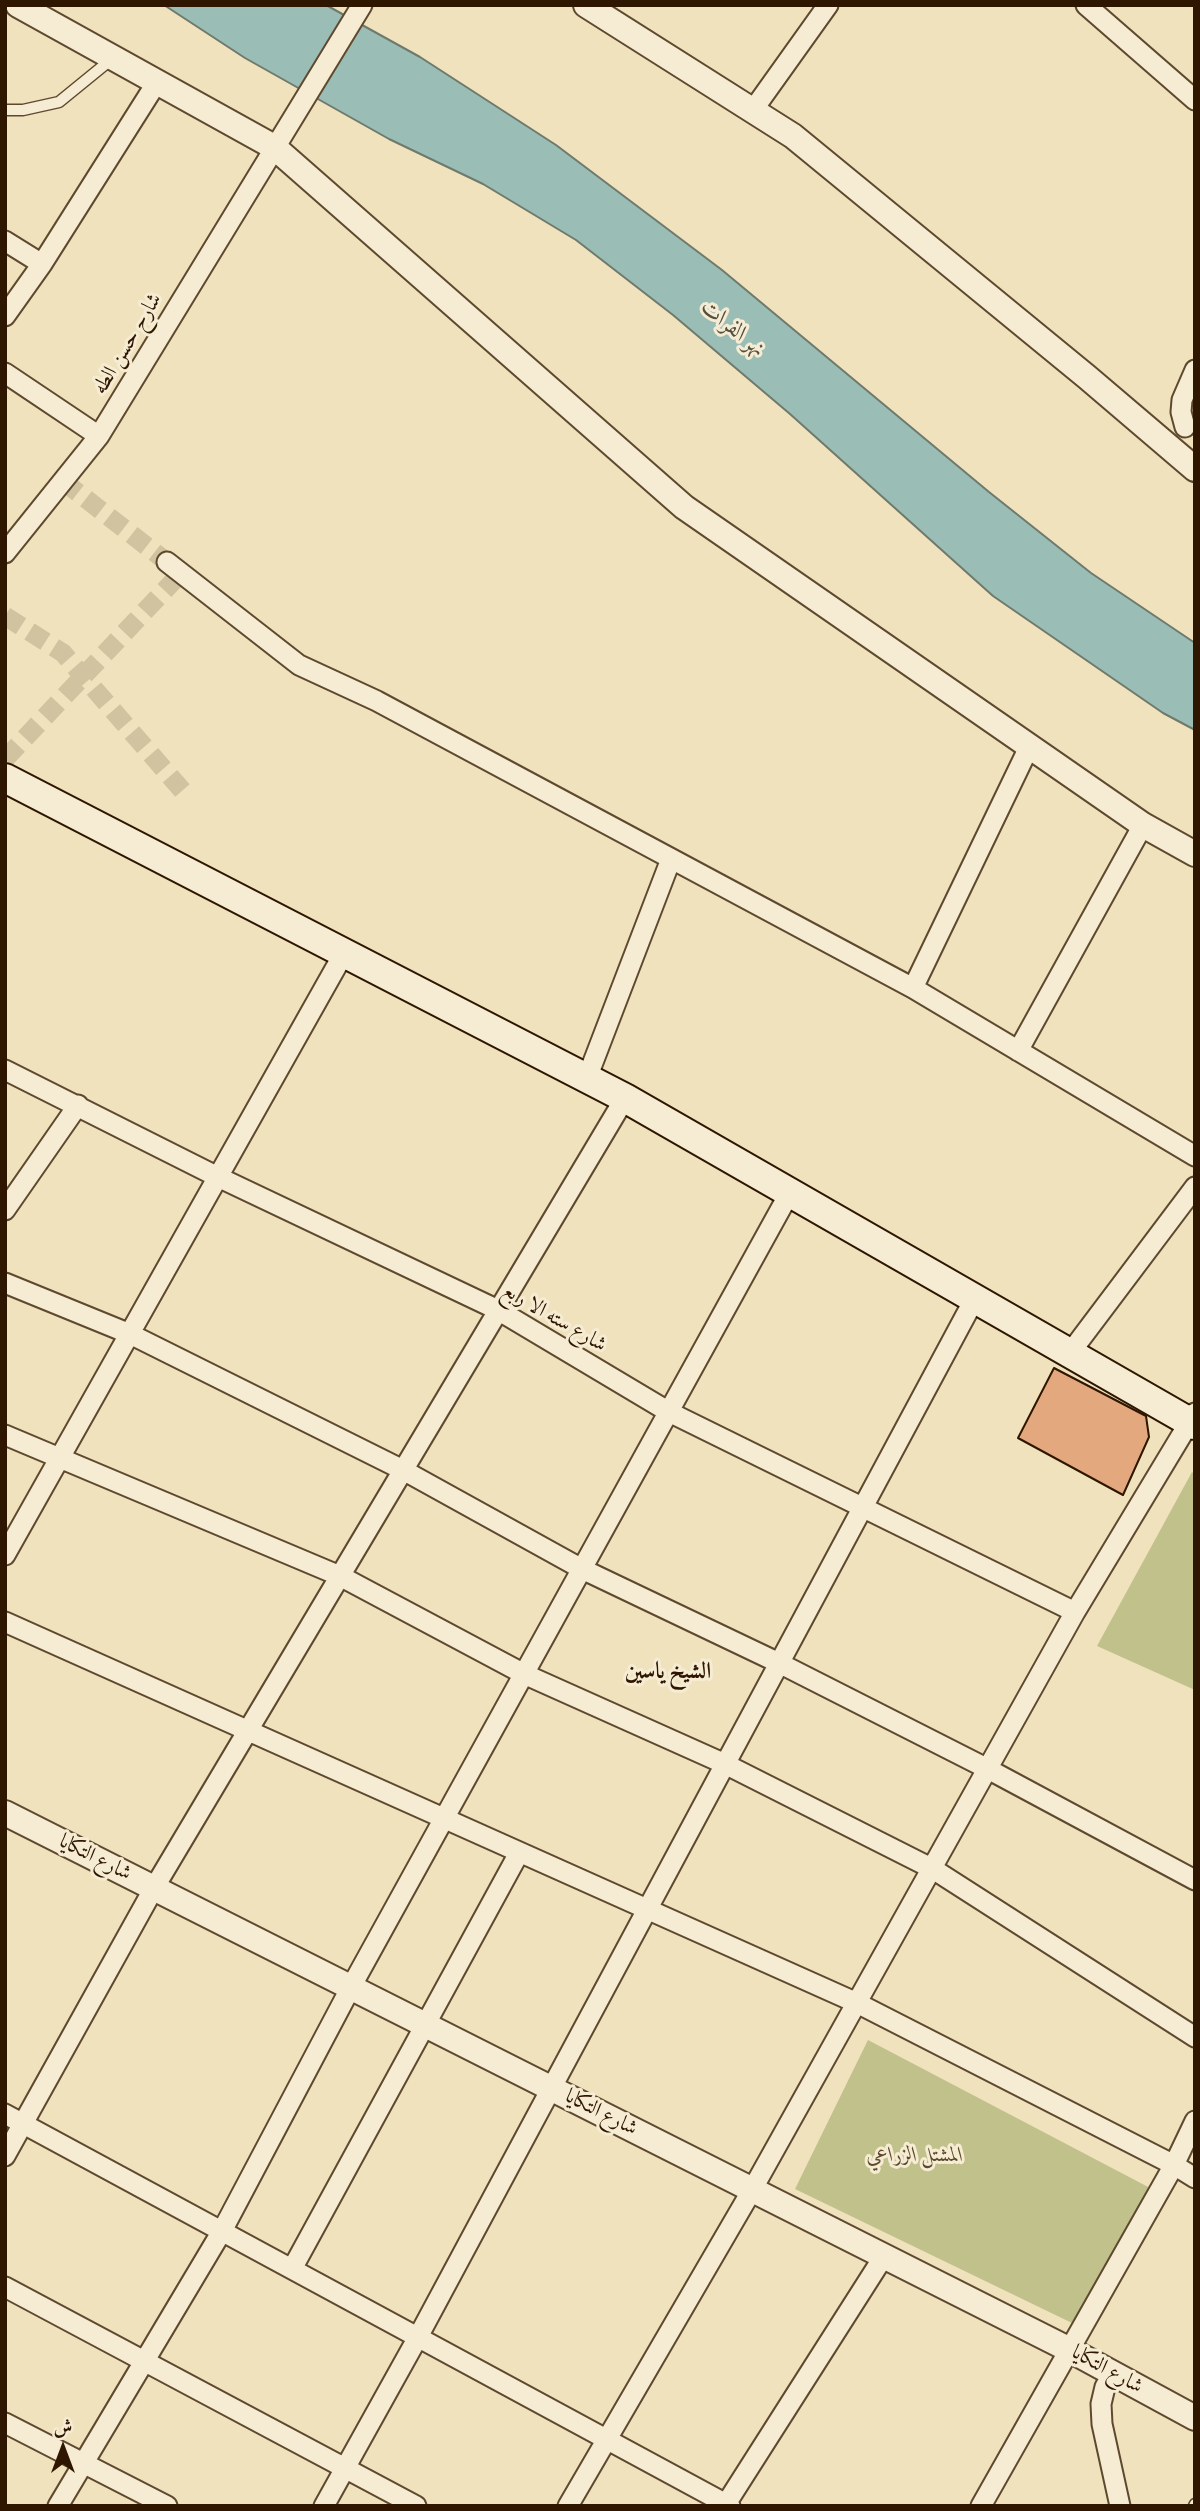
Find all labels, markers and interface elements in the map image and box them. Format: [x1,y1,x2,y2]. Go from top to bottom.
street label: شارح حسن الطه [88,289,168,399]
water label: نهر الفرات [695,294,771,364]
street label: شارع سته الا ربع [497,1278,611,1358]
district label: الشيخ ياسين [625,1658,711,1686]
street label: شارع التكايا [55,1829,135,1887]
street label: شارع التكايا [561,2084,641,2142]
park label: المشتل الزراعي [867,2143,963,2169]
street label: شارع التكايا [1067,2340,1147,2400]
north arrow [28,2413,98,2483]
text: ش [54,2414,72,2440]

